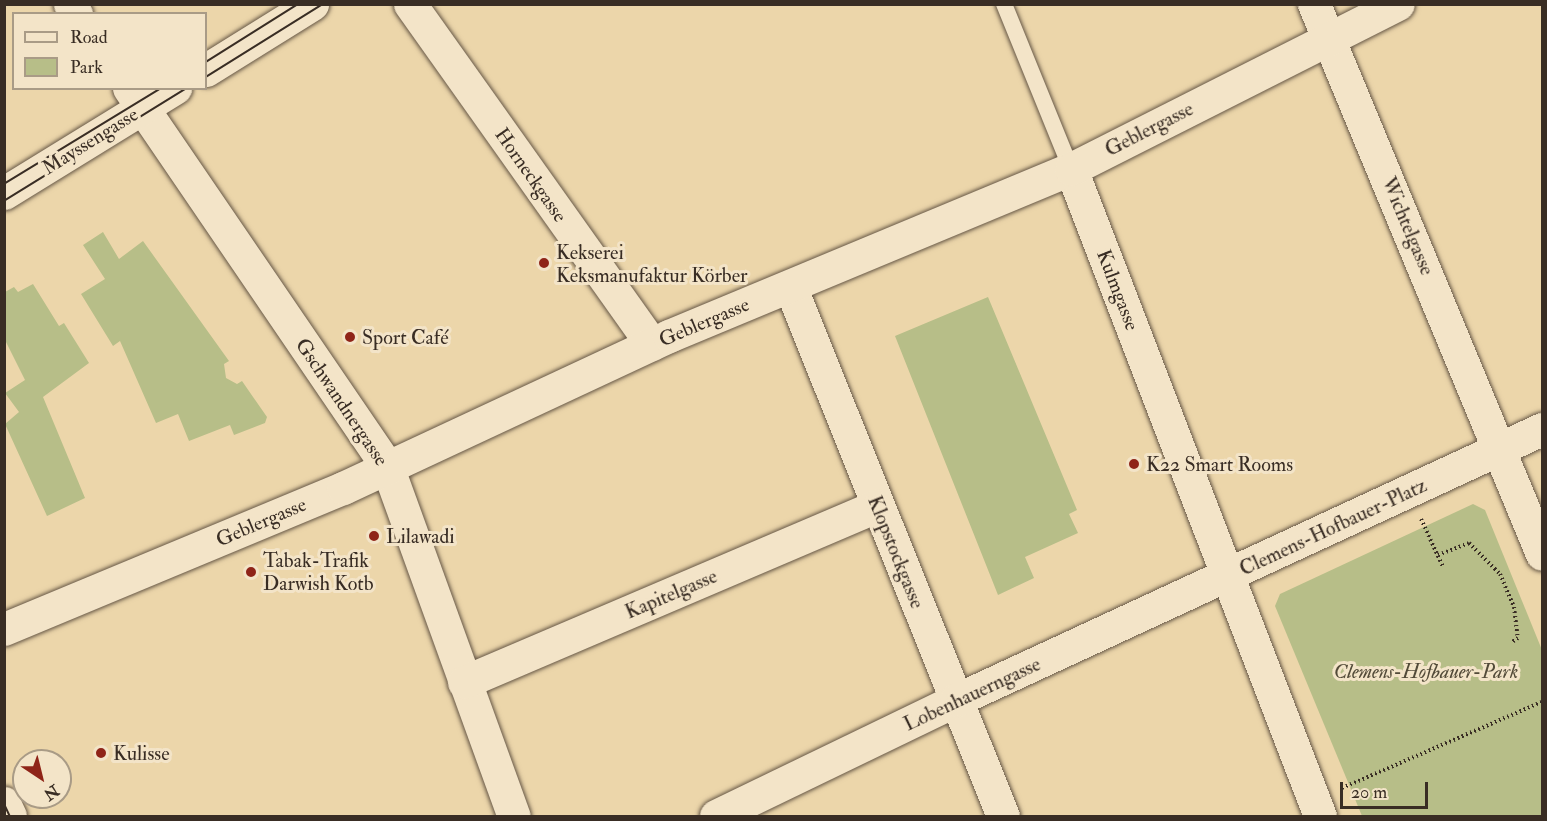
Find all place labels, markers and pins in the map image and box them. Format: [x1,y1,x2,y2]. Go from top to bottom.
place label: Kekserei Keksmanufaktur Körber [556,240,747,287]
marker: Kekserei Keksmanufaktur Körber [537,256,551,270]
place label: Sport Café [362,325,449,349]
marker: Sport Café [343,330,357,344]
place label: K22 Smart Rooms [1146,452,1293,476]
marker: K22 Smart Rooms [1127,457,1141,471]
place label: Lilawadi [386,524,455,548]
marker: Lilawadi [367,529,381,543]
place label: Tabak-Trafik Darwish Kotb [263,548,374,595]
marker: Tabak-Trafik Darwish Kotb [244,565,258,579]
place label: Kulisse [113,741,170,765]
marker: Kulisse [94,746,108,760]

